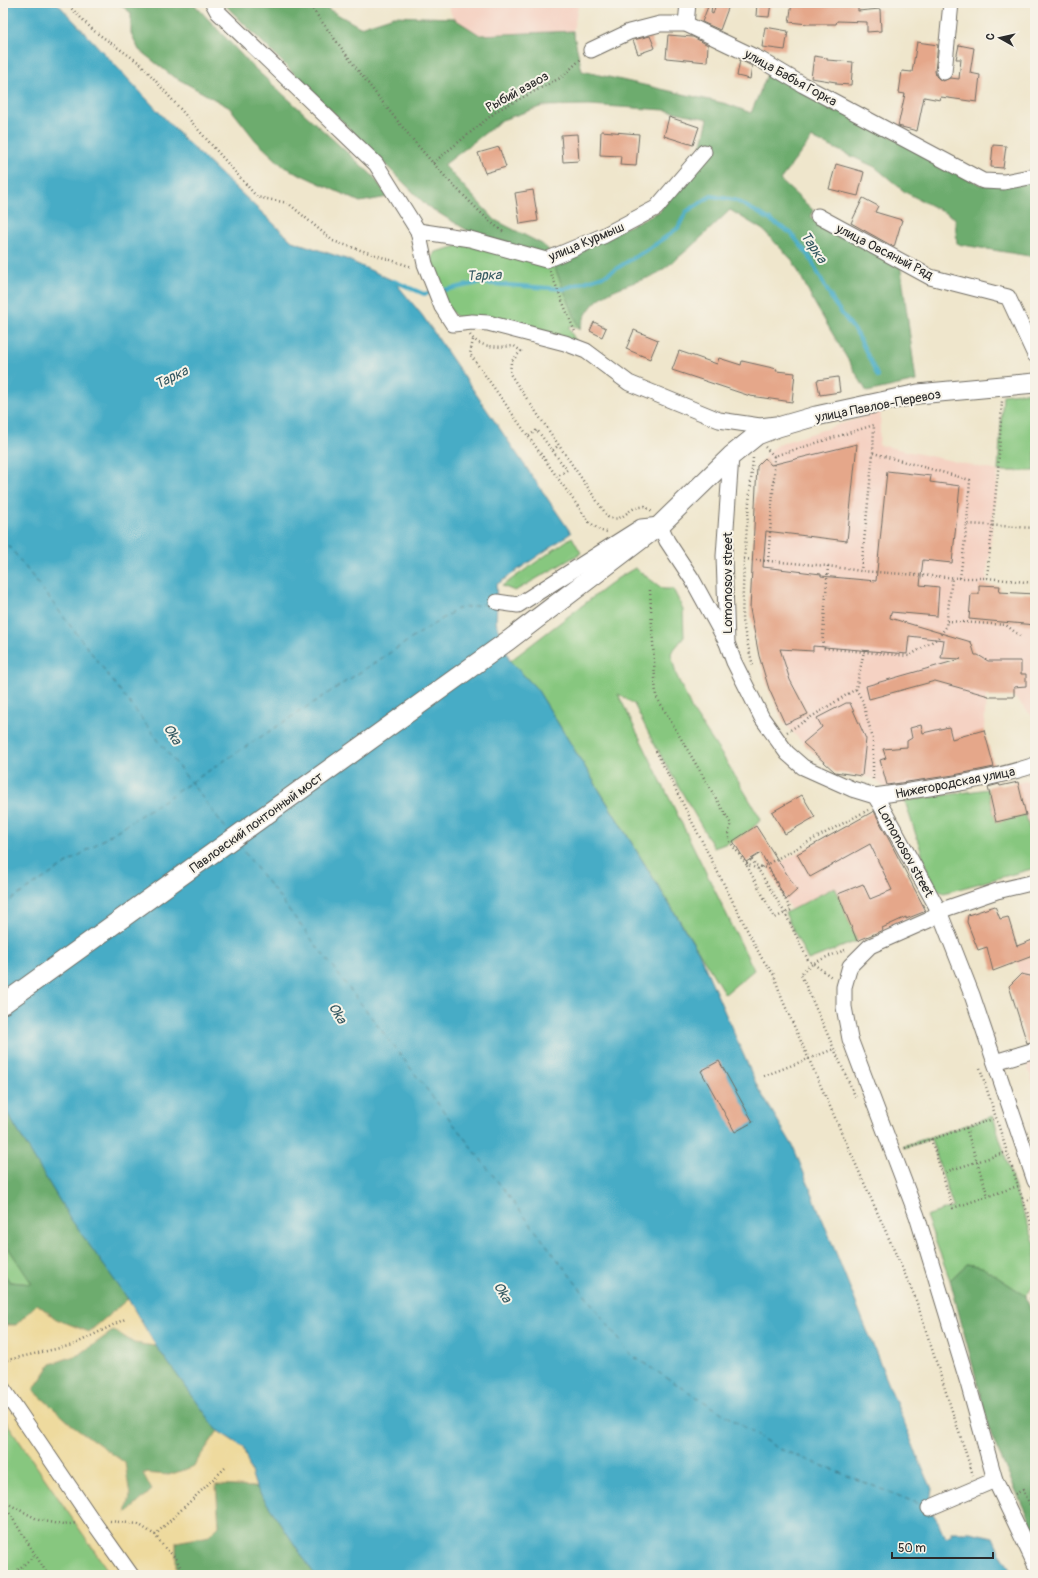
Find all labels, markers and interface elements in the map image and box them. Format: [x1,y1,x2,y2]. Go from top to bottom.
north arrow [980,18,1020,58]
text: С [984,32,998,41]
street label: улица Бабья Горка [741,45,839,110]
street label: Рыбий взвоз [483,68,552,116]
street label: улица Курмыш [545,219,627,265]
street label: улица Овсяный Ряд [832,220,936,283]
water label: Тарка [797,228,831,268]
water label: Тарка [466,266,503,285]
water label: Тарка [152,362,192,393]
street label: улица Павлов-Перевоз [813,386,942,426]
street label: Lomonosov street [720,531,736,634]
water label: Oka [160,721,186,749]
street label: Нижегородская улица [894,764,1016,802]
street label: Павловский понтонный мост [187,769,327,877]
street label: Lomonosov street [873,803,937,901]
water label: Oka [325,1000,351,1028]
water label: Oka [490,1279,516,1307]
scale bar [892,1534,993,1560]
text: 50 m [898,1541,926,1556]

